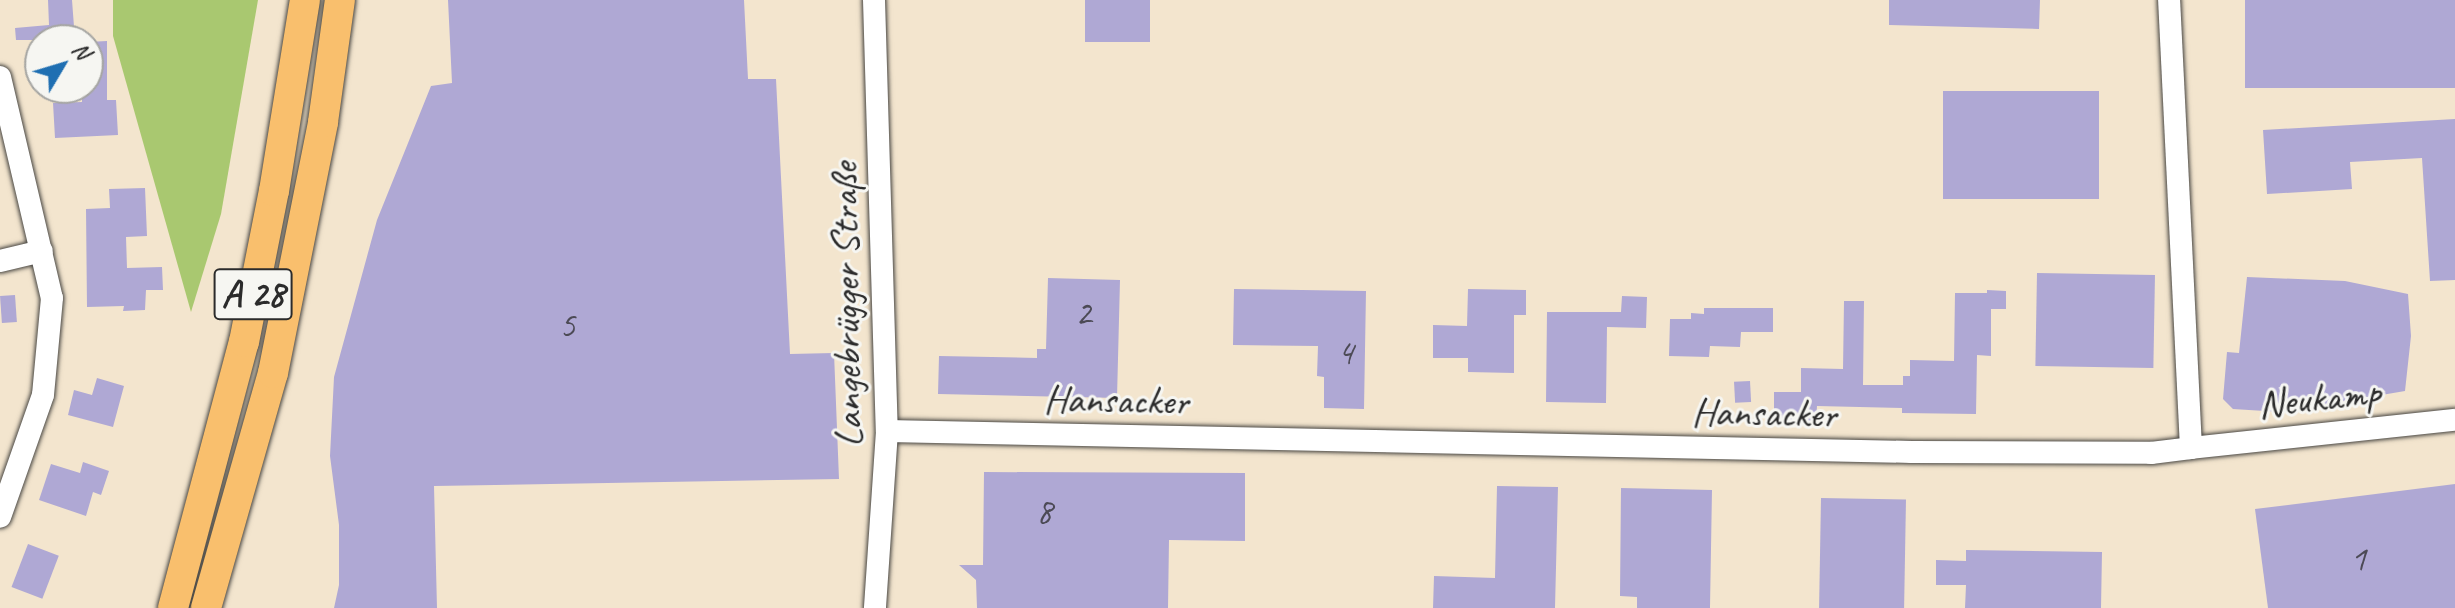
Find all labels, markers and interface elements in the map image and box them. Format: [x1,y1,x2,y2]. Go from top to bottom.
north arrow [24,24,104,104]
text: N [66,36,97,64]
street label: Langebrügger Straße [820,162,872,448]
road number: A 28 [213,260,293,328]
house number: 2 [1075,292,1091,336]
house number: 5 [559,304,575,348]
house number: 4 [1337,331,1353,375]
street label: Neukamp [2255,368,2383,428]
street label: Hansacker [1043,375,1189,425]
street label: Hansacker [1691,388,1837,438]
house number: 8 [1036,490,1052,534]
house number: 1 [2350,537,2366,581]

